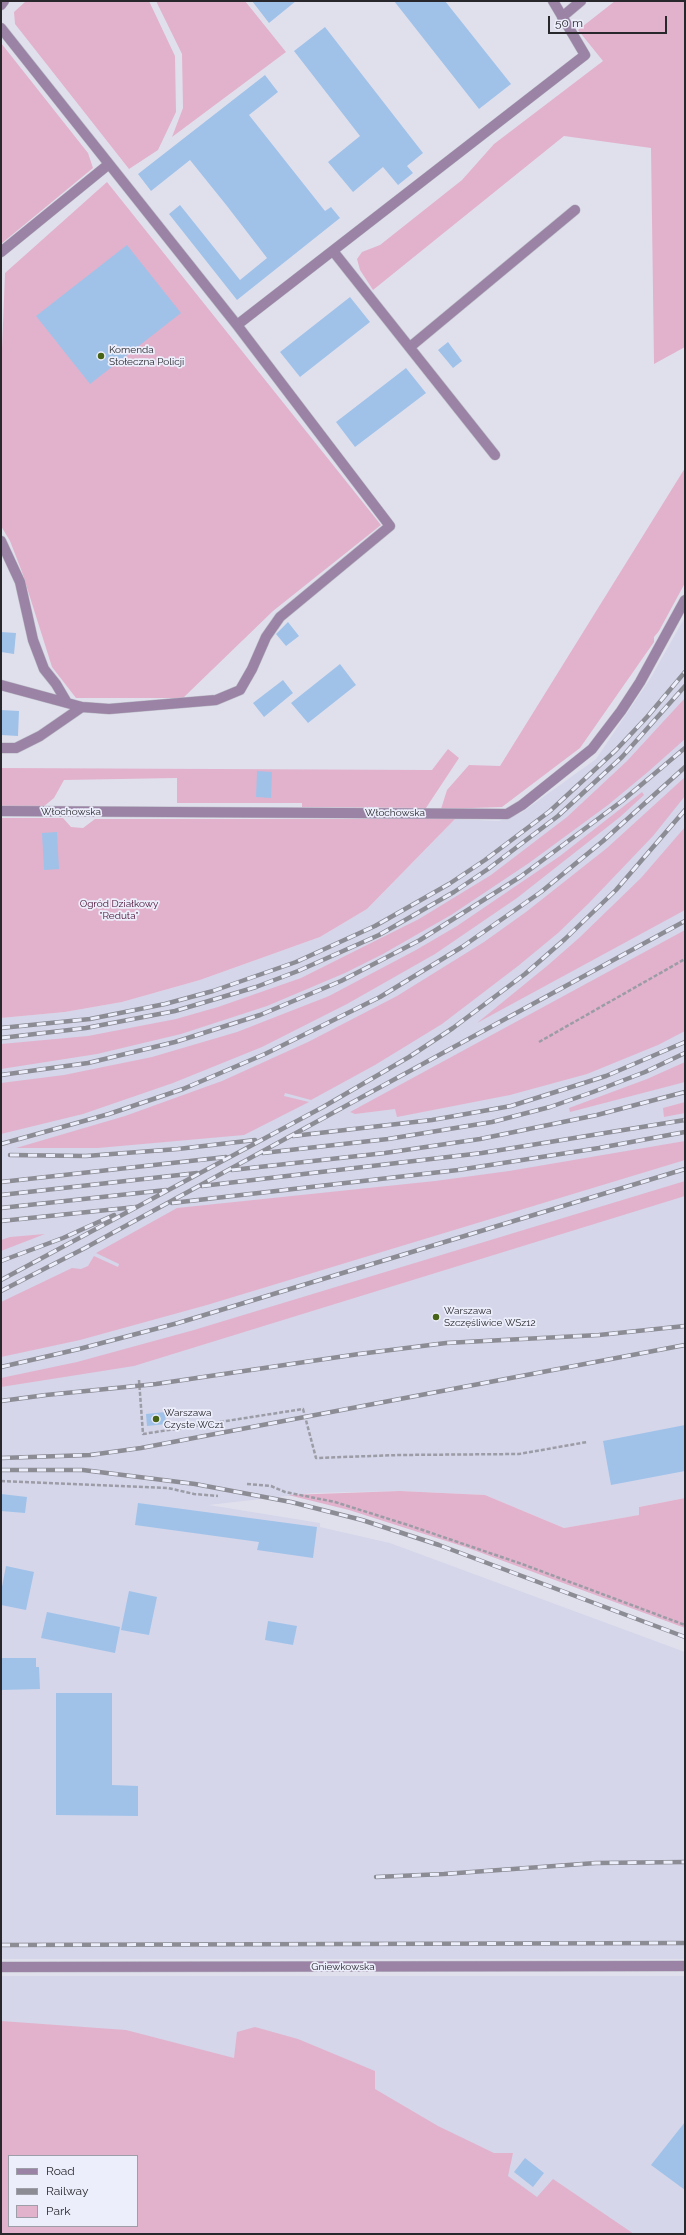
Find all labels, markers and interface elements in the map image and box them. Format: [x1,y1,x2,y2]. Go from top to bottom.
scale bar [550,8,669,34]
text: 50 m [555,16,583,30]
place label: Komenda Stołeczna Policji [109,344,184,368]
marker: Komenda Stołeczna Policji [96,351,106,361]
street label: Włochowska [41,806,101,818]
street label: Włochowska [365,807,425,819]
park label: Ogród Działkowy "Reduta" [80,898,158,922]
place label: Warszawa Szczęśliwice WSz12 [444,1305,536,1328]
marker: Warszawa Szczęśliwice WSz12 [431,1312,441,1322]
place label: Warszawa Czyste WCz1 [164,1407,224,1430]
marker: Warszawa Czyste WCz1 [151,1414,161,1424]
street label: Gniewkowska [311,1961,375,1973]
legend [8,2155,138,2227]
text: Road [46,2164,75,2178]
text: Railway [46,2184,88,2198]
text: Park [46,2204,71,2218]

